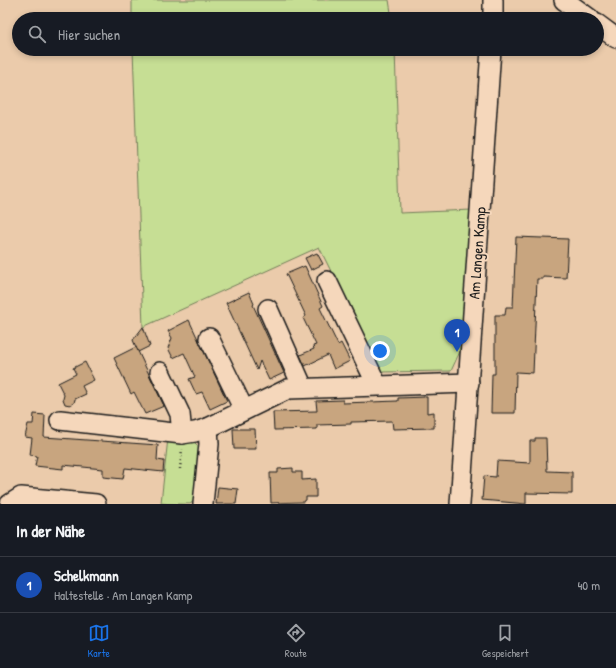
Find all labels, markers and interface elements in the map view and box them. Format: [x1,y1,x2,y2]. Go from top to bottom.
search box [12,12,604,56]
icon: search [26,23,48,45]
text: Hier suchen [58,24,120,45]
street label: Am Langen Kamp [463,206,491,300]
pin: 1 [444,319,470,352]
your location [370,341,390,361]
text: In der Nähe [16,519,85,542]
text: Schelkmann [54,565,119,586]
text: 1 [27,576,31,594]
text: 40 m [577,576,600,594]
text: Haltestelle · Am Langen Kamp [54,586,192,604]
tab: Karte [87,622,110,660]
tab: Route [285,622,307,660]
tab: Gespeichert [482,622,529,660]

